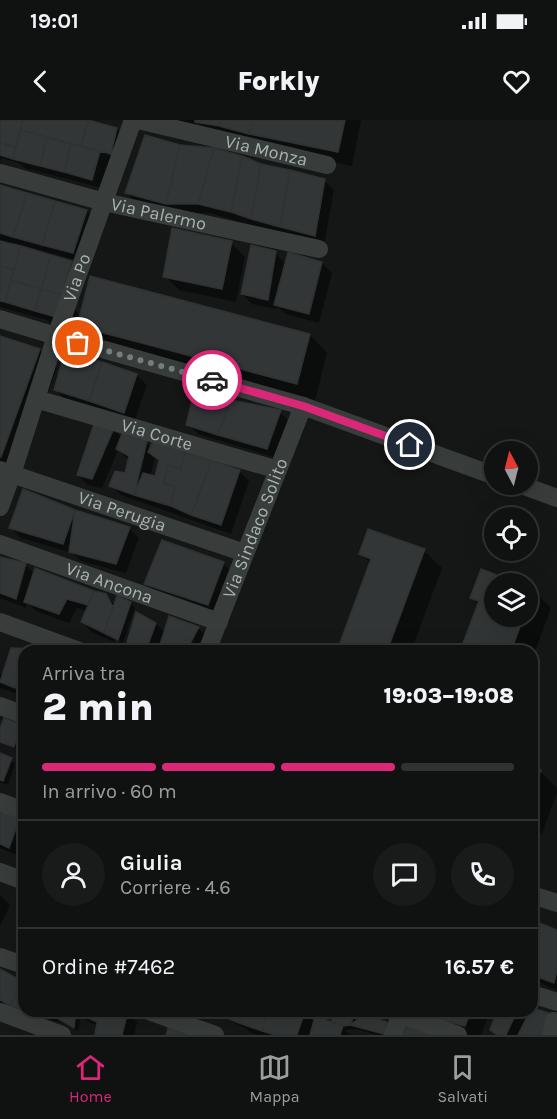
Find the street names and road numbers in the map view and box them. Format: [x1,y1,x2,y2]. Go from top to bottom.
street label: Via Monza [223,130,310,171]
street label: Via Palermo [109,193,209,235]
street label: Via Po [58,251,96,305]
street label: Via Corte [119,414,195,455]
street label: Via Sindaco Solito [218,455,293,601]
street label: Via Perugia [75,486,169,537]
street label: Via Ancona [63,557,156,609]

